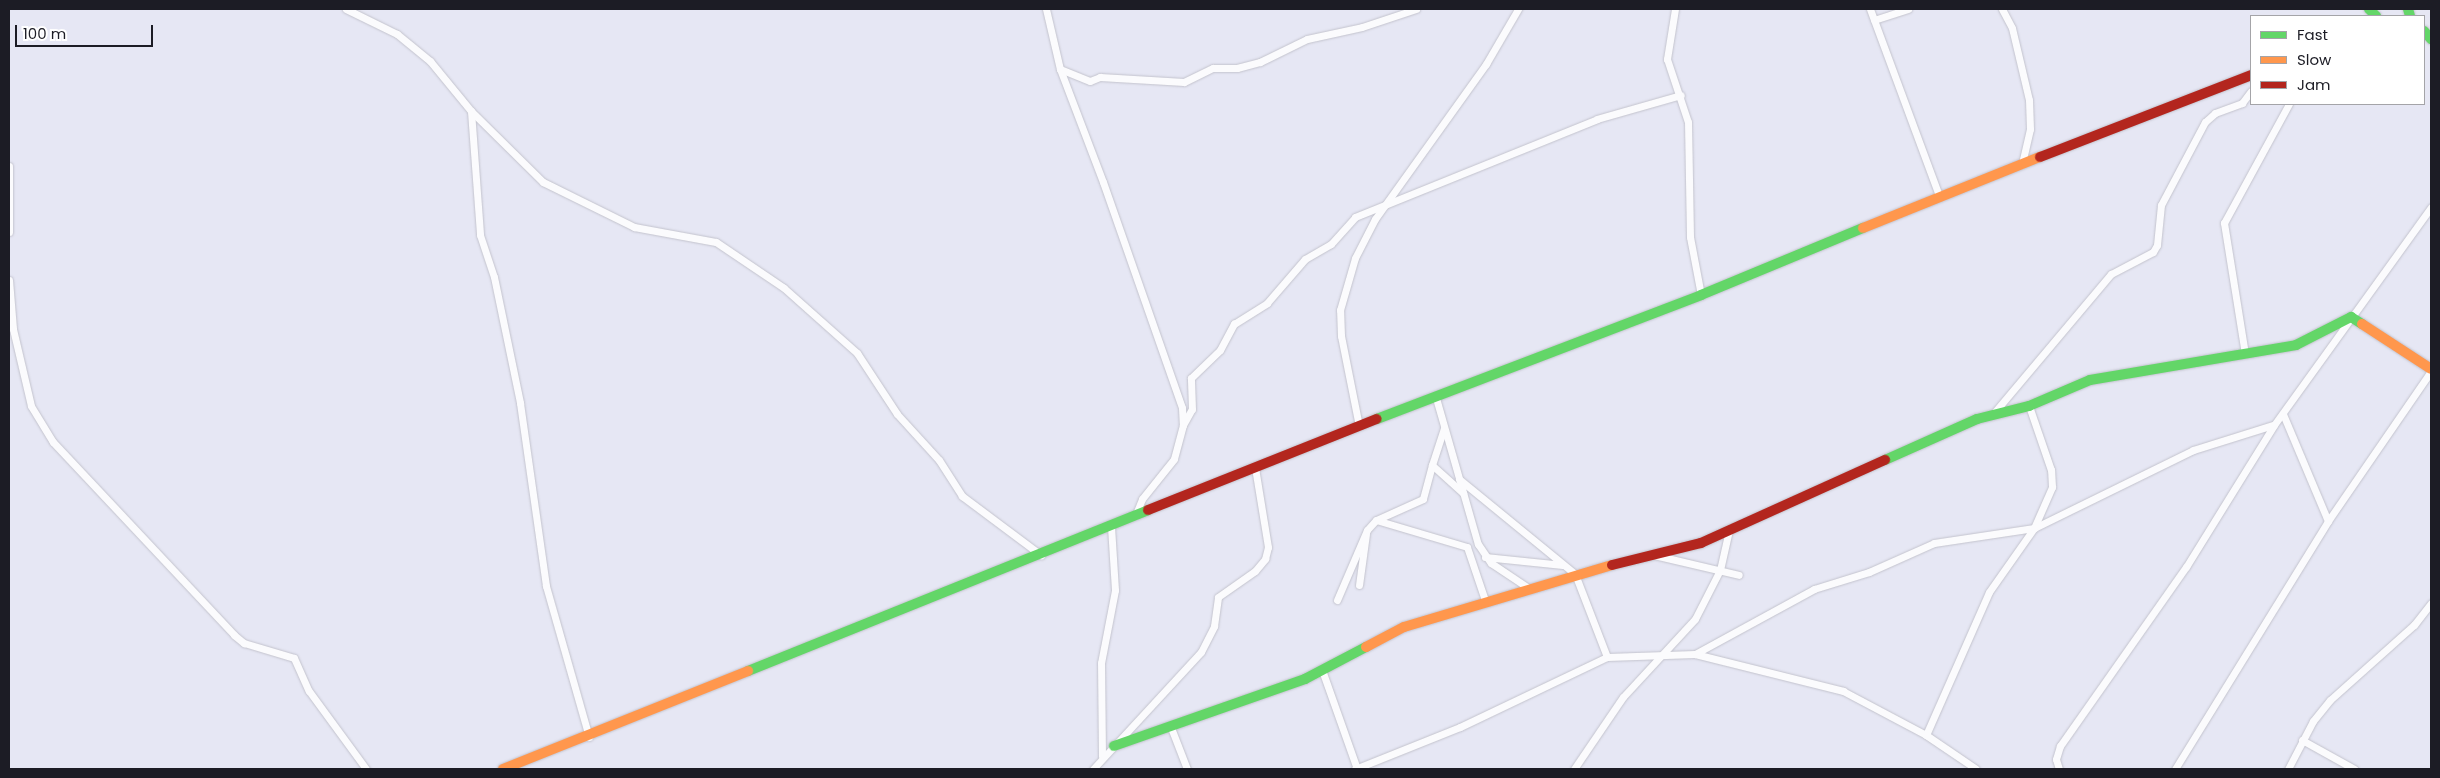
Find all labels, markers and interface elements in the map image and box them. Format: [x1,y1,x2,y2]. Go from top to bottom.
scale bar [18,15,155,47]
legend [2250,15,2425,105]
text: 100 m [23,23,66,44]
text: Fast [2297,24,2328,45]
text: Slow [2297,49,2331,70]
text: Jam [2297,74,2331,95]

